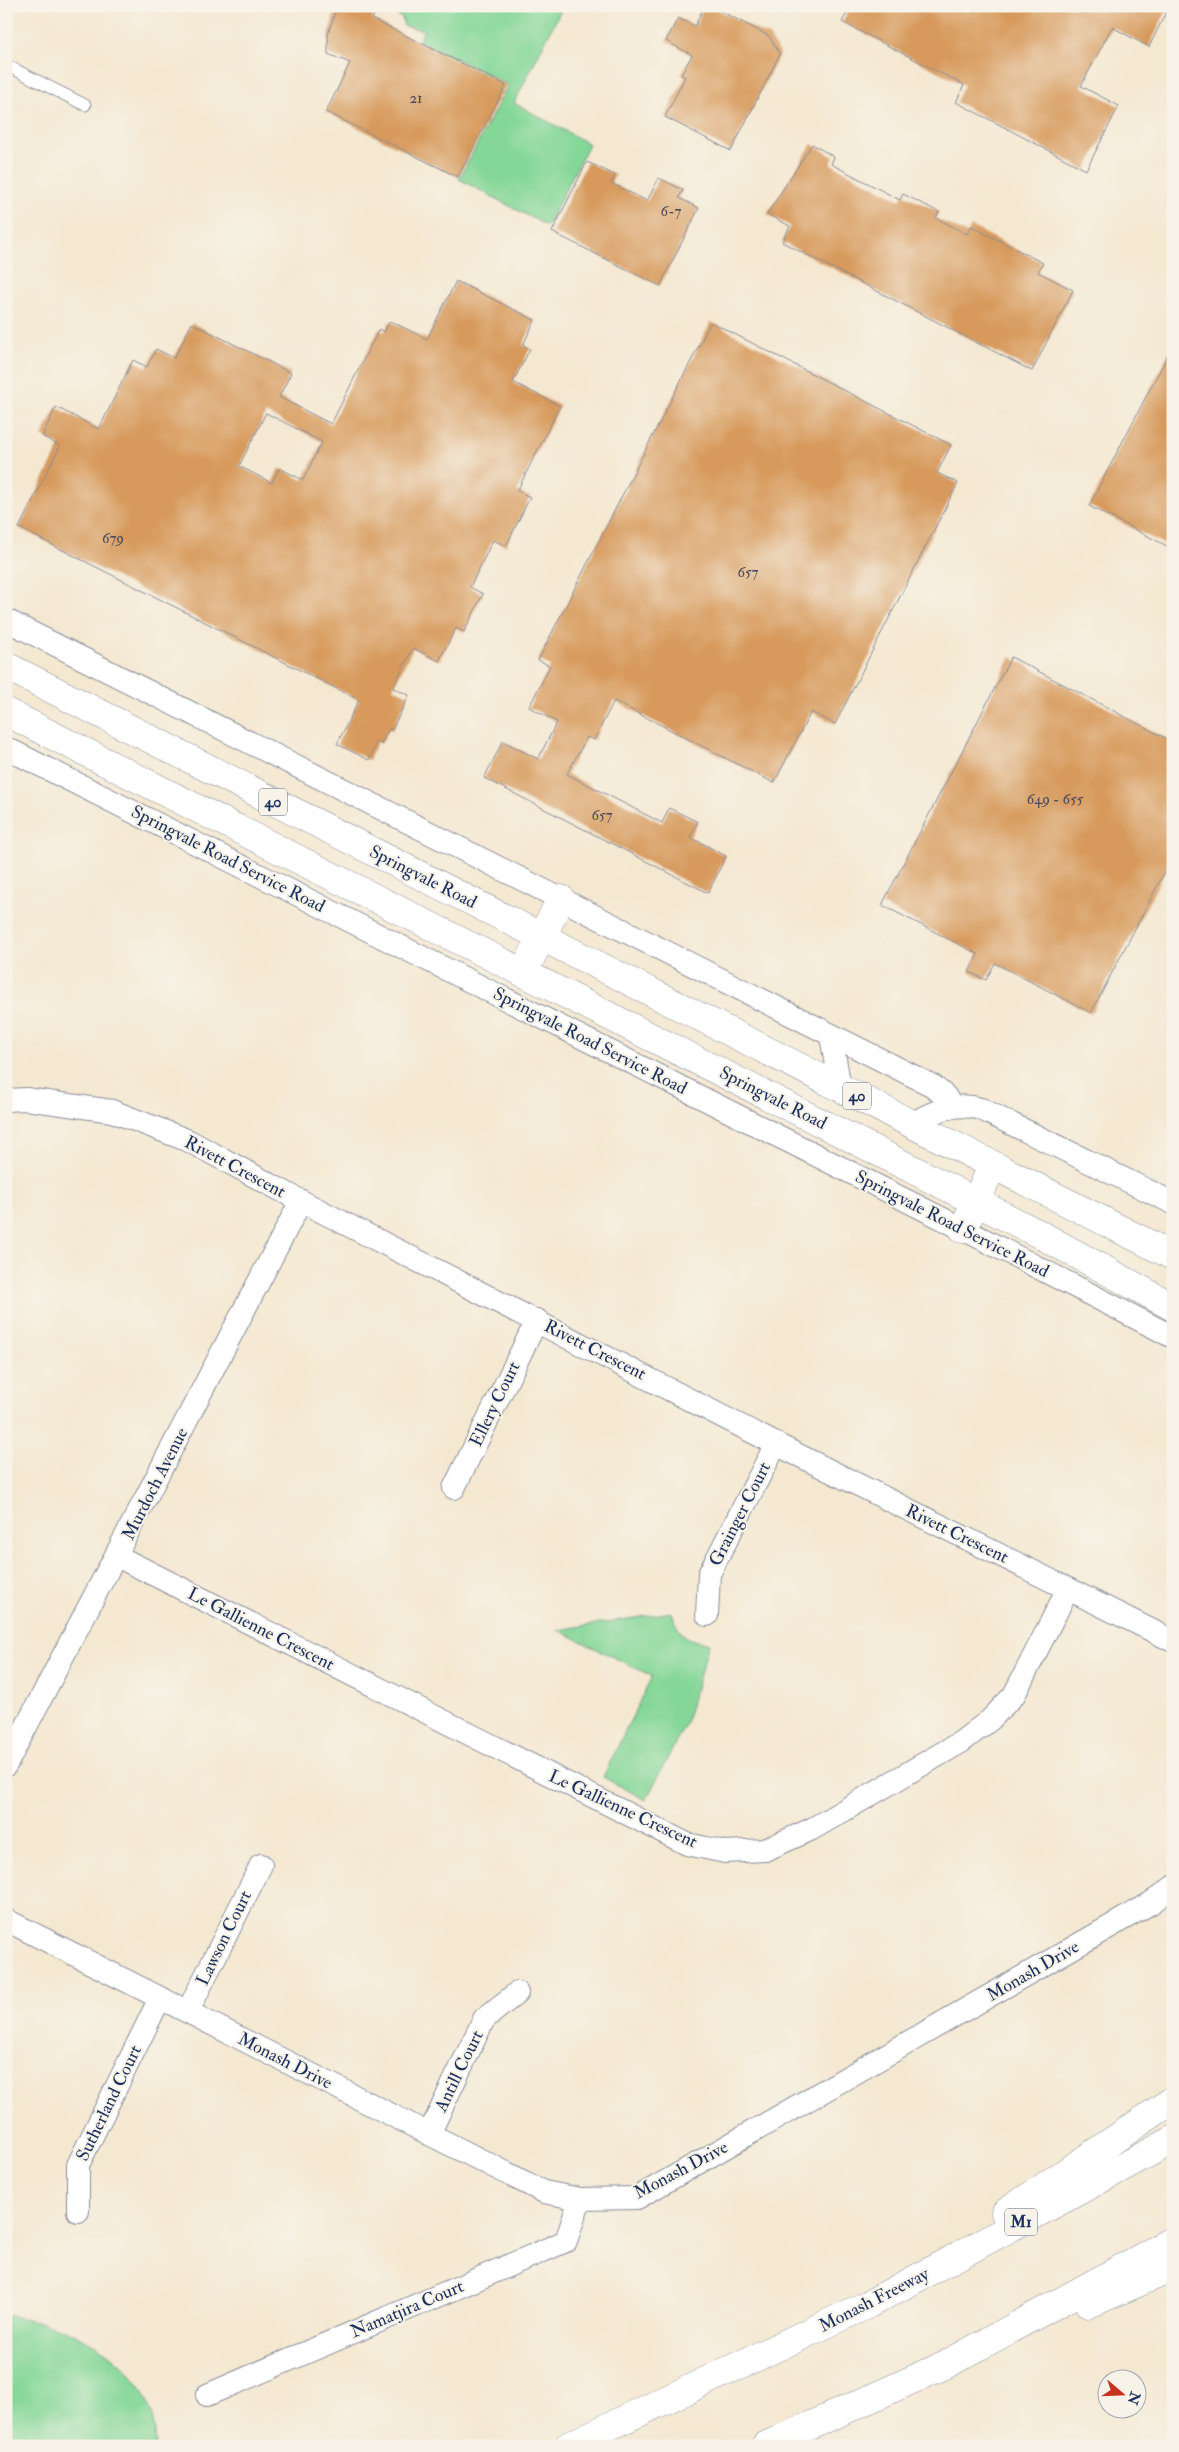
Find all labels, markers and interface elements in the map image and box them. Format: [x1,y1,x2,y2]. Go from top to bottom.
house number: 21 [410,89,422,108]
house number: 6-7 [661,202,682,221]
house number: 679 [102,529,124,548]
house number: 657 [737,563,759,582]
road number: 40 [259,789,287,816]
house number: 649 - 655 [1027,790,1084,809]
street label: Springvale Road Service Road [127,800,329,918]
house number: 657 [591,806,613,825]
street label: Springvale Road [365,840,481,914]
street label: Springvale Road Service Road [489,982,691,1100]
street label: Springvale Road [715,1061,831,1135]
road number: 40 [843,1082,871,1110]
street label: Rivett Crescent [180,1131,290,1203]
street label: Springvale Road Service Road [851,1165,1053,1283]
street label: Rivett Crescent [540,1314,650,1386]
street label: Ellery Court [465,1358,526,1450]
street label: Murdoch Avenue [117,1423,193,1544]
street label: Grainger Court [704,1458,776,1570]
street label: Rivett Crescent [902,1499,1012,1569]
street label: Le Gallienne Crescent [184,1582,338,1676]
street label: Le Gallienne Crescent [545,1764,701,1854]
street label: Lawson Court [191,1887,257,1989]
street label: Monash Drive [983,1935,1084,2007]
street label: Antill Court [429,2026,489,2116]
street label: Monash Drive [234,2027,337,2095]
street label: Sutherland Court [71,2041,147,2165]
street label: Monash Drive [630,2135,732,2204]
road number: M1 [1005,2208,1037,2236]
street label: Monash Freeway [815,2262,934,2338]
street label: Namatjira Court [347,2275,467,2343]
north arrow [1096,2370,1146,2420]
text: N [1124,2388,1144,2407]

